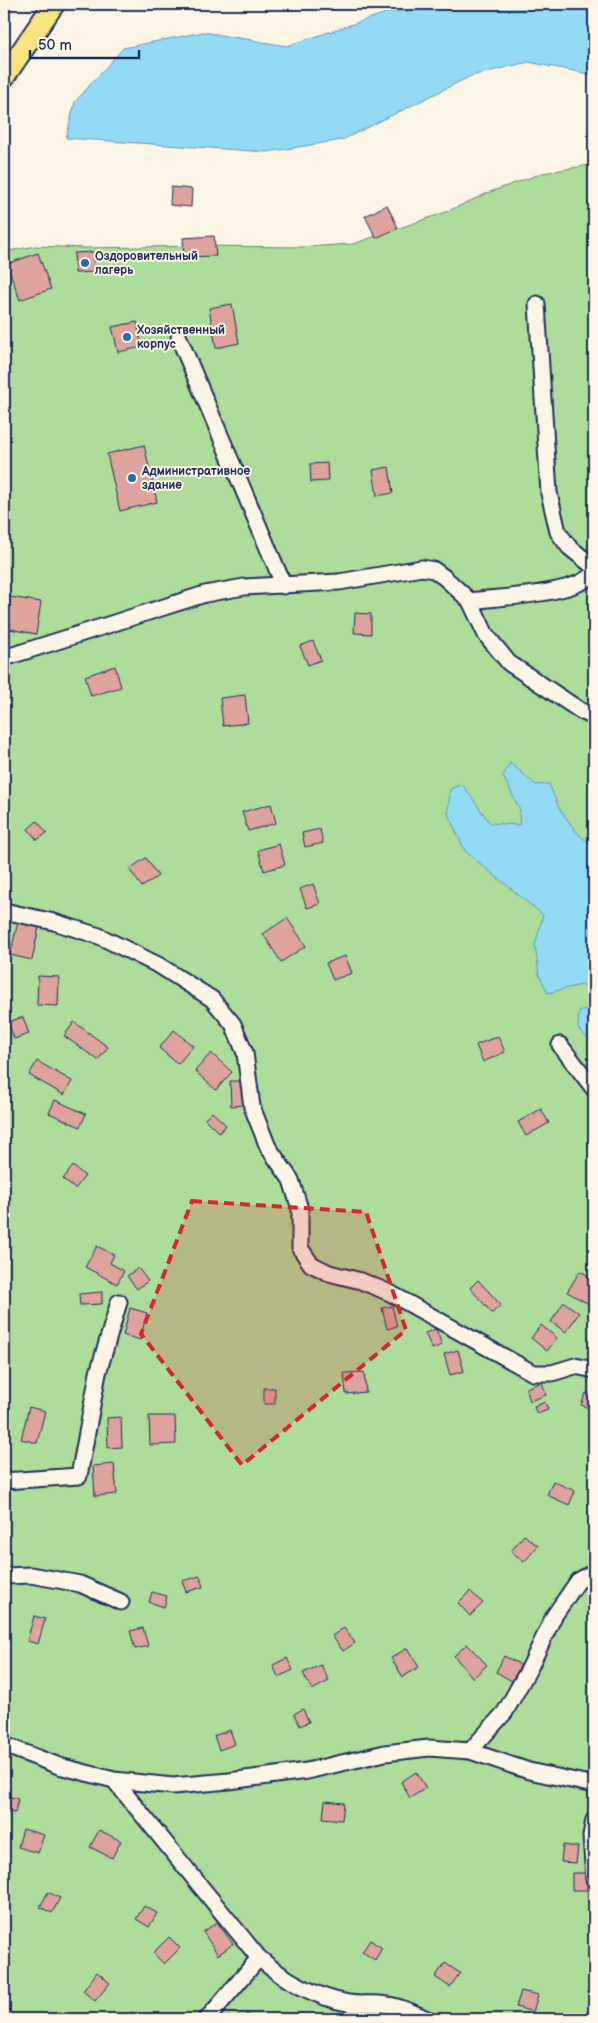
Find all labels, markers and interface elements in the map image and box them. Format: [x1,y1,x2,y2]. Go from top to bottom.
scale bar [30,28,139,60]
text: 50 m [38,36,72,55]
place label: Оздоровительный лагерь [94,249,198,278]
marker: Оздоровительный лагерь [79,257,91,269]
place label: Хозяйственный корпус [136,323,225,352]
marker: Хозяйственный корпус [121,331,133,343]
place label: Административное здание [141,464,250,493]
marker: Административное здание [126,472,138,484]

